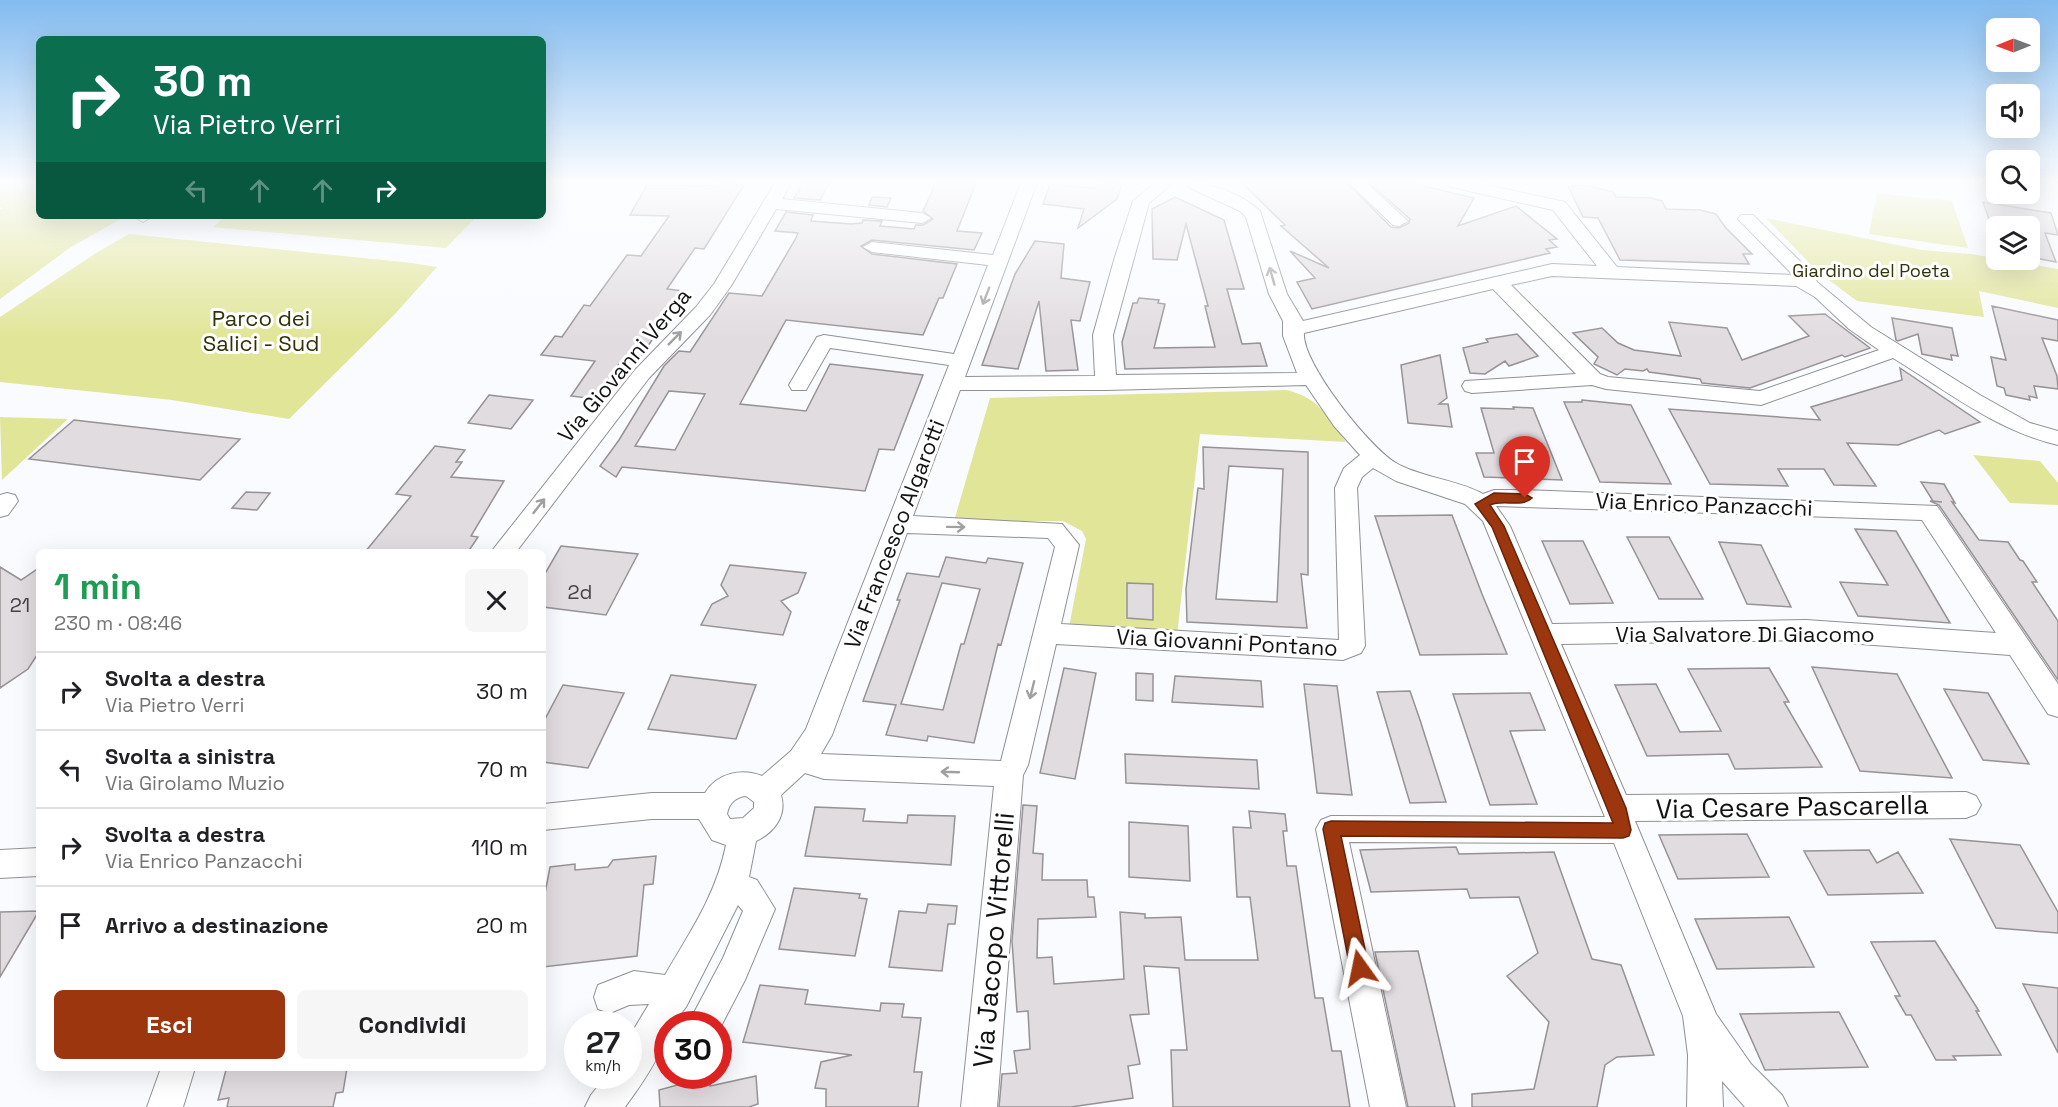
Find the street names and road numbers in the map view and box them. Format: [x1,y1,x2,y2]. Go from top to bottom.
street label: Via Giovanni Verga [551,282,697,448]
street label: Via Francesco Algarotti [837,415,951,653]
street label: Via Enrico Panzacchi [1595,486,1813,522]
street label: Via Salvatore Di Giacomo [1615,620,1875,648]
street label: Via Giovanni Pontano [1115,622,1339,662]
street label: Via Cesare Pascarella [1655,787,1929,826]
street label: Via Jacopo Vittorelli [965,811,1022,1069]

